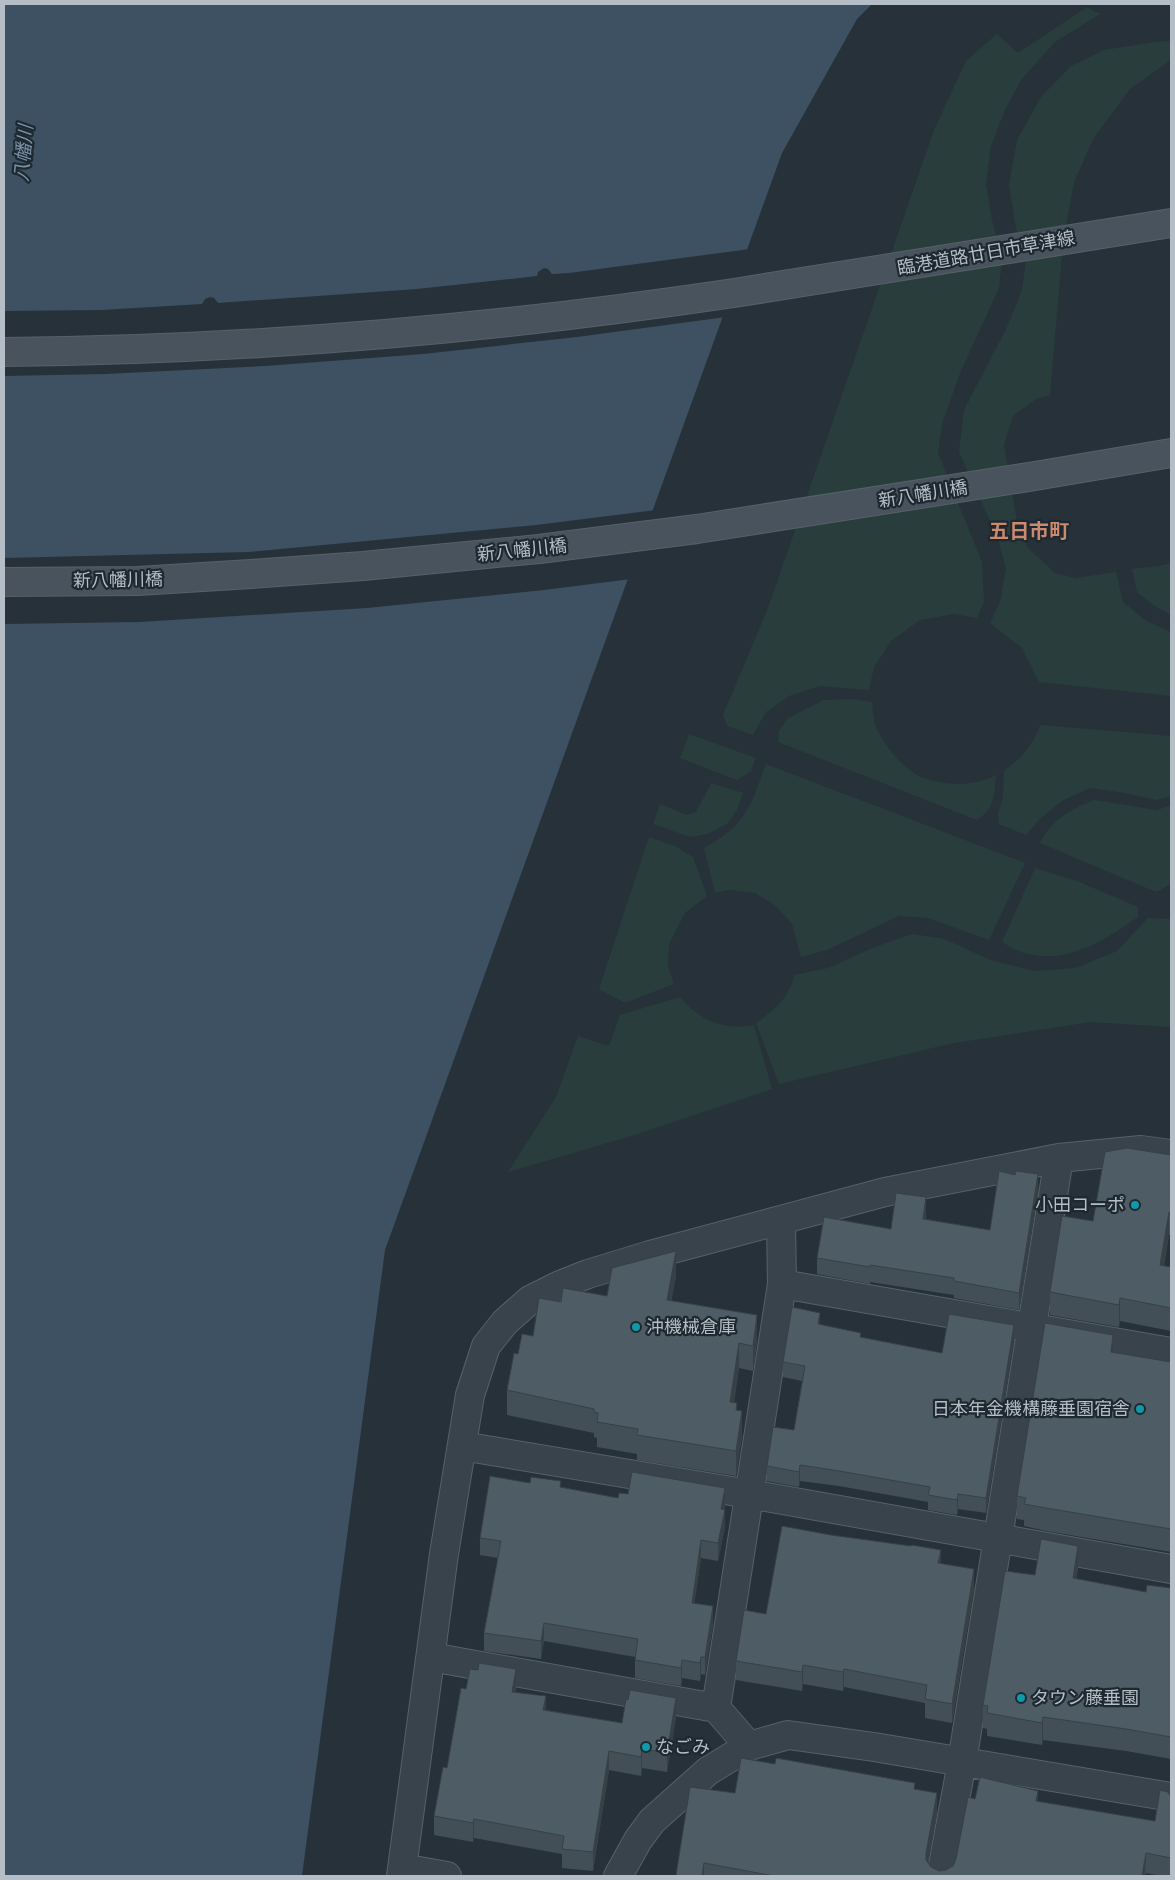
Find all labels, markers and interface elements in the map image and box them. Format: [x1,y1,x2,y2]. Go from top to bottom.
water label: 八幡川 [10,122,38,182]
street label: 臨港道路廿日市草津線 [895,227,1077,279]
street label: 新八幡川橋 [877,476,969,512]
district label: 五日市町 [989,519,1069,543]
street label: 新八幡川橋 [476,534,568,566]
street label: 新八幡川橋 [73,568,163,592]
place label: 小田コーポ [1035,1194,1125,1216]
marker: 小田コーポ [1129,1199,1141,1211]
place label: 沖機械倉庫 [646,1316,736,1338]
marker: 沖機械倉庫 [630,1321,642,1333]
place label: 日本年金機構藤垂園宿舎 [932,1398,1130,1420]
marker: 日本年金機構藤垂園宿舎 [1134,1403,1146,1415]
place label: タウン藤垂園 [1031,1687,1139,1709]
marker: タウン藤垂園 [1015,1692,1027,1704]
place label: なごみ [656,1736,710,1758]
marker: なごみ [640,1741,652,1753]

